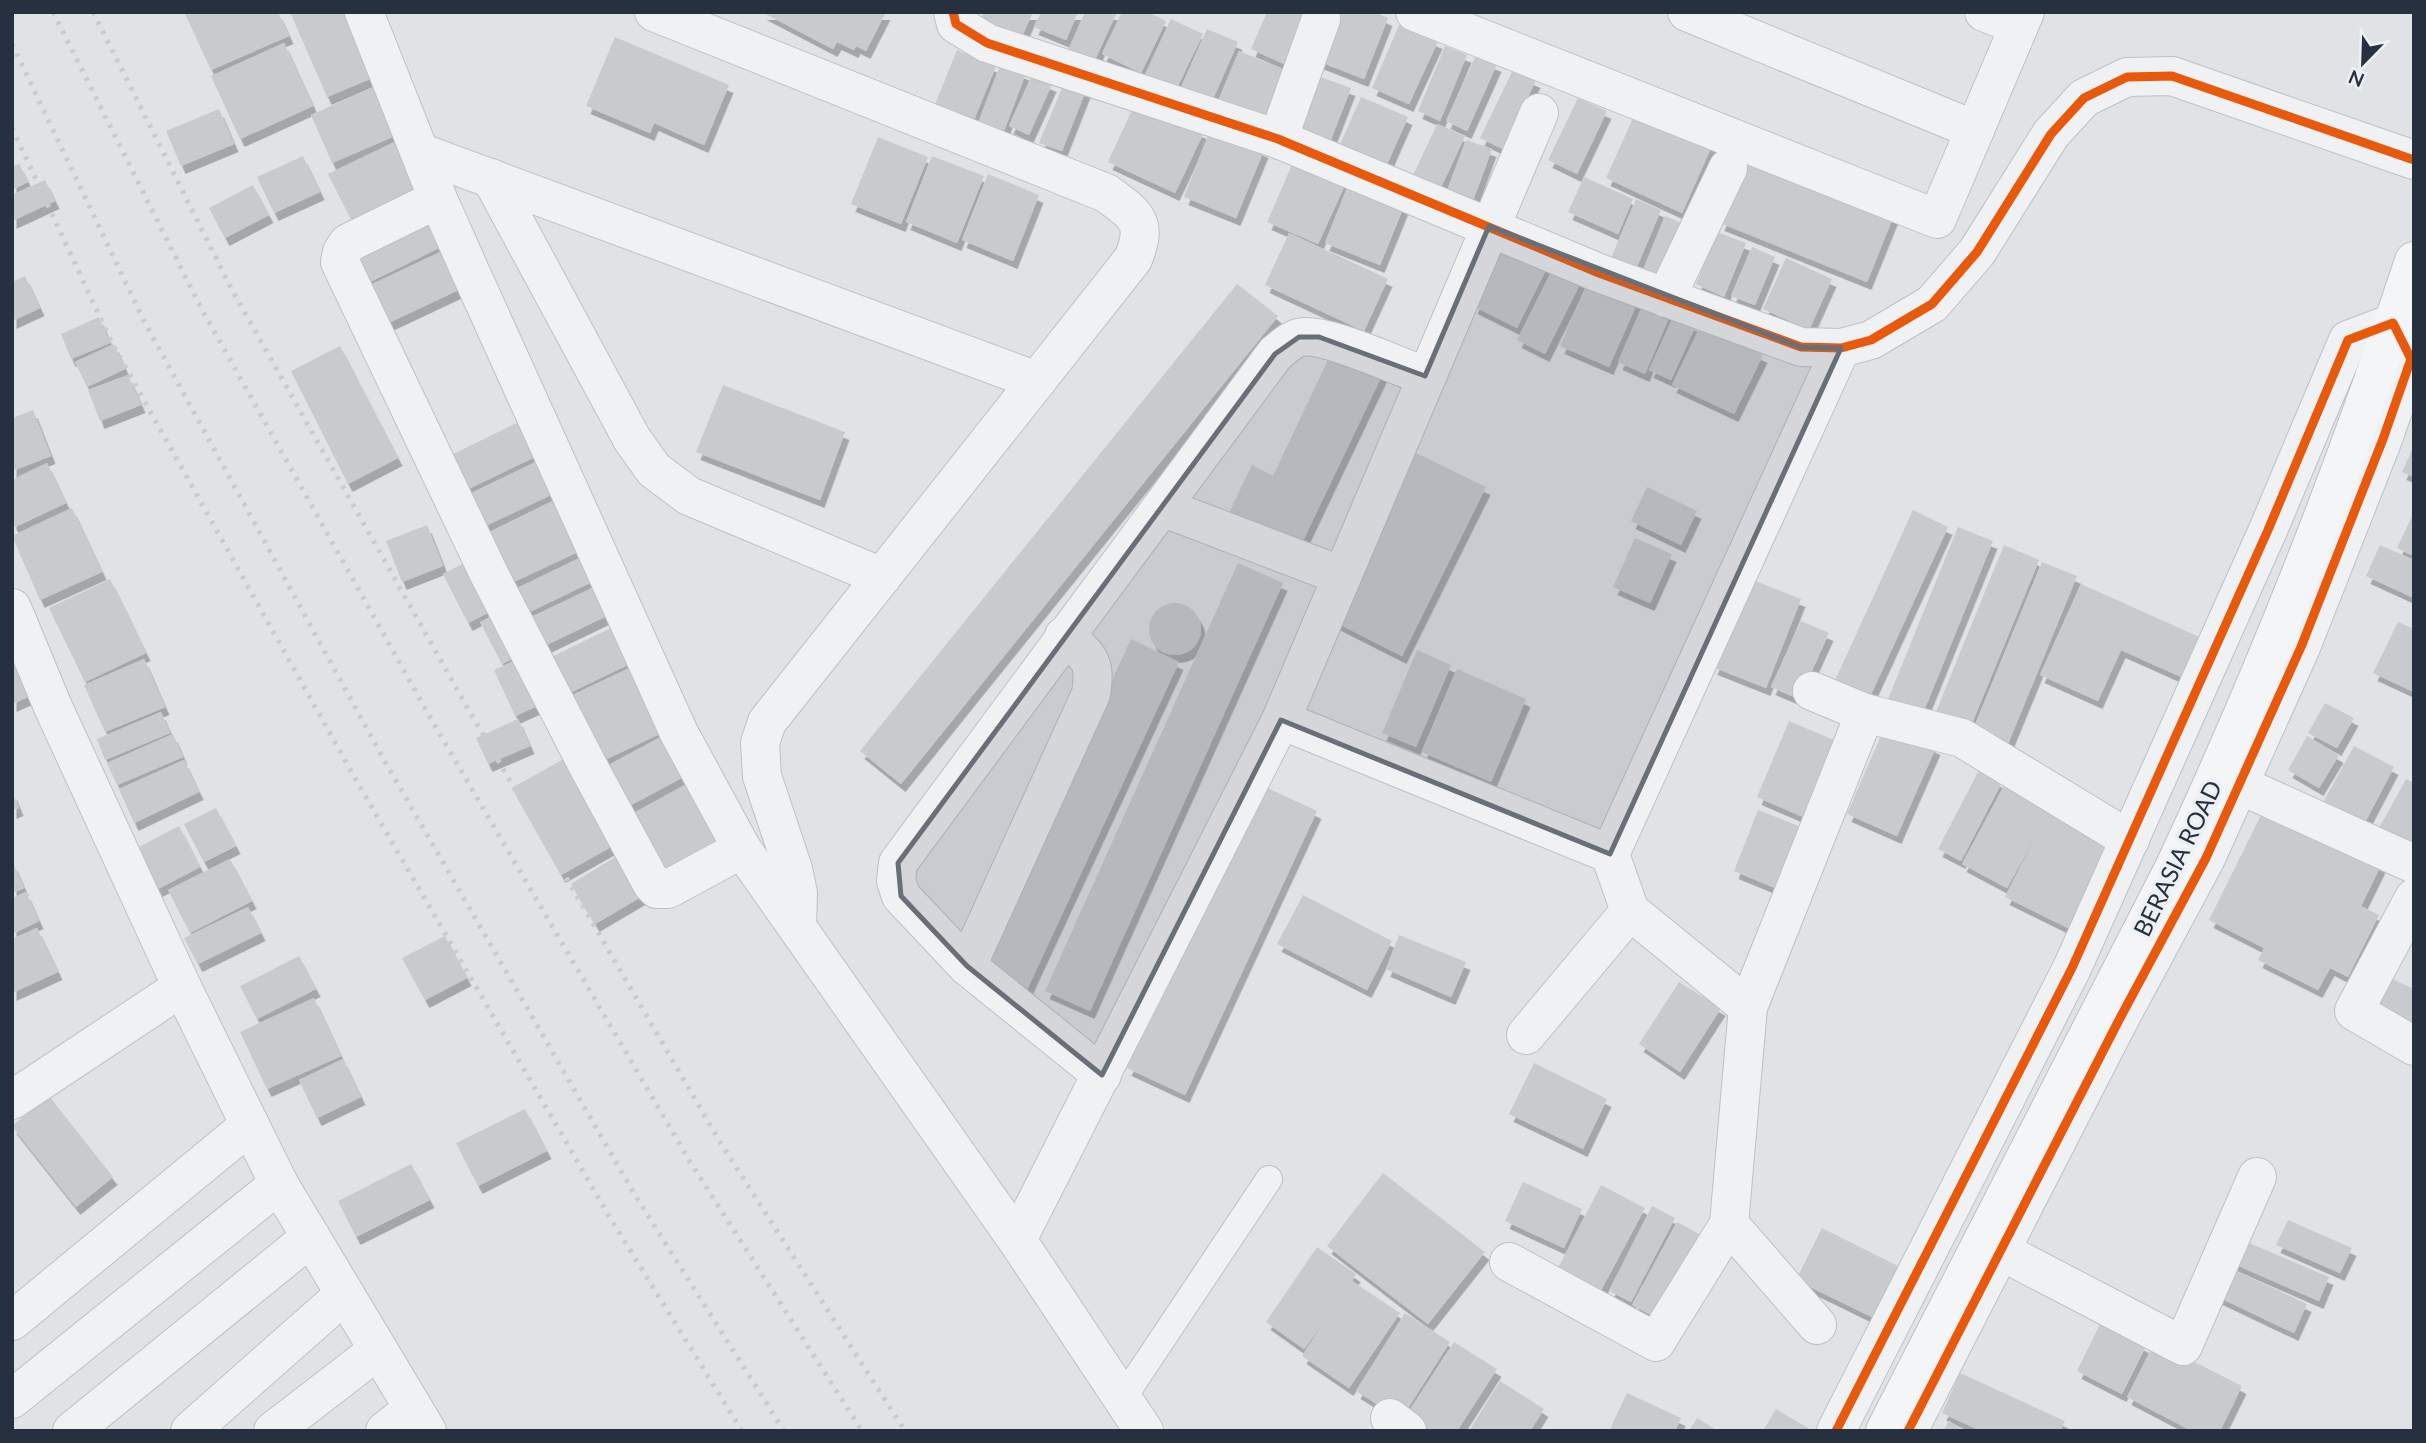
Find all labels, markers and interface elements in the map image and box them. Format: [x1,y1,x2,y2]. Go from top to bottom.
north arrow [2328,28,2398,98]
text: N [2345,66,2367,93]
street label: BERASIA ROAD [2127,775,2227,941]

